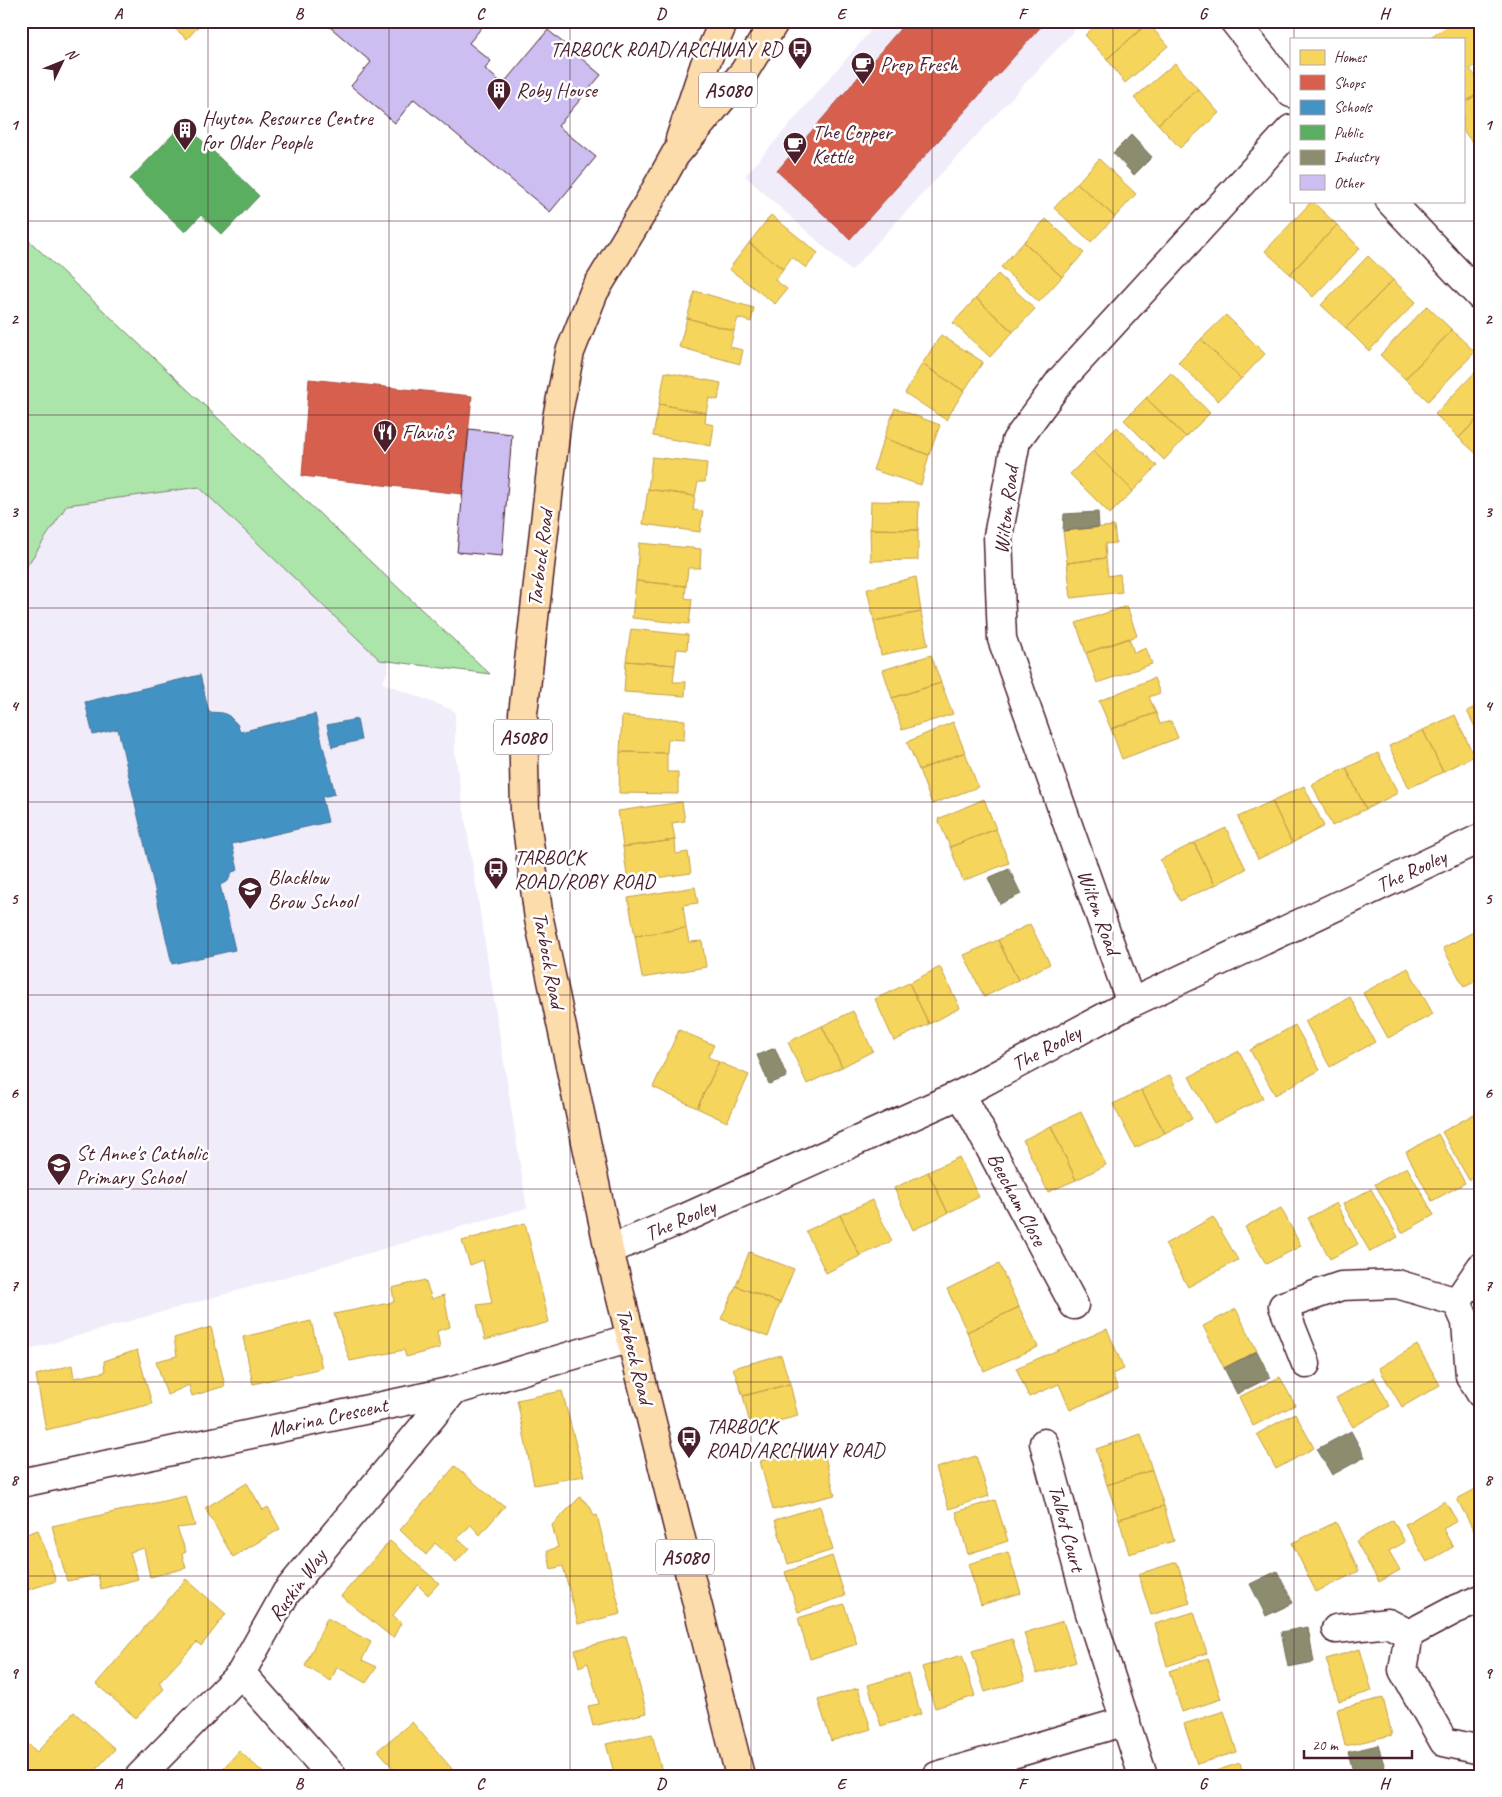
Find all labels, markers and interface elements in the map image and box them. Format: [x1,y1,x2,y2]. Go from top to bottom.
text: A [114,4,124,24]
text: B [295,4,305,24]
text: C [476,4,486,24]
text: D [656,4,667,24]
text: E [837,4,848,24]
text: F [1018,4,1029,24]
text: G [1199,4,1209,24]
text: H [1379,4,1391,24]
place label: TARBOCK ROAD/ARCHWAY RD [550,36,784,62]
bus stop icon: TARBOCK ROAD/ARCHWAY RD [787,36,813,70]
north arrow [38,38,88,88]
legend [1290,38,1464,202]
text: N [62,45,82,64]
text: Homes [1334,48,1368,67]
cafe icon: Prep Fresh [850,51,876,85]
place label: Prep Fresh [880,51,959,77]
road number: A5080 [699,72,757,108]
text: Shops [1334,74,1367,93]
building icon: Roby House [486,77,512,111]
place label: Roby House [516,77,599,103]
text: Schools [1334,98,1373,117]
place label: Huyton Resource Centre for Older People [202,105,374,155]
text: 1 [10,115,19,135]
text: 1 [1484,115,1493,135]
building icon: Huyton Resource Centre for Older People [172,117,198,151]
place label: The Copper Kettle [812,119,894,169]
text: Public [1334,124,1364,143]
cafe icon: The Copper Kettle [782,131,808,165]
text: Industry [1334,148,1381,167]
text: Other [1334,174,1365,193]
text: 2 [10,309,19,329]
text: 2 [1484,309,1493,329]
restaurant icon: Flavio's [372,419,398,453]
place label: Flavio's [402,419,454,445]
street label: Wilton Road [988,461,1025,555]
text: 3 [10,502,19,522]
text: 3 [1484,502,1493,522]
street label: Tarbock Road [521,504,559,608]
text: 4 [10,696,19,716]
text: 4 [1484,696,1493,716]
road number: A5080 [494,720,552,754]
street label: The Rooley [1372,843,1452,899]
place label: TARBOCK ROAD/ROBY ROAD [514,844,657,894]
bus stop icon: TARBOCK ROAD/ROBY ROAD [483,856,509,890]
place label: Blacklow Brow School [268,864,359,914]
street label: Wilton Road [1072,866,1128,961]
school or university icon: Blacklow Brow School [237,876,263,910]
text: 5 [11,889,20,909]
text: 5 [1485,889,1494,909]
street label: Tarbock Road [527,910,572,1014]
street label: The Rooley [1007,1018,1087,1077]
text: 6 [10,1083,19,1103]
text: 6 [1484,1083,1493,1103]
place label: St Anne's Catholic Primary School [76,1140,209,1190]
street label: Beecham Close [982,1148,1053,1251]
school or university icon: St Anne's Catholic Primary School [46,1152,72,1186]
street label: The Rooley [641,1192,721,1247]
text: 7 [10,1276,19,1296]
text: 7 [1484,1276,1493,1296]
street label: Tarbock Road [611,1306,660,1410]
street label: Marina Crescent [266,1391,392,1442]
place label: TARBOCK ROAD/ARCHWAY ROAD [706,1413,886,1463]
bus stop icon: TARBOCK ROAD/ARCHWAY ROAD [676,1425,702,1459]
text: 8 [10,1470,19,1490]
text: 8 [1484,1470,1493,1490]
street label: Talbot Court [1043,1482,1092,1576]
road number: A5080 [656,1540,714,1574]
street label: Ruskin Way [262,1542,333,1626]
text: 9 [10,1663,19,1683]
text: 9 [1484,1663,1493,1683]
scale bar [1304,1727,1412,1759]
text: 20 m [1312,1736,1339,1755]
text: A [114,1774,124,1794]
text: B [295,1774,305,1794]
text: C [476,1774,486,1794]
text: D [656,1774,667,1794]
text: E [837,1774,848,1794]
text: F [1018,1774,1029,1794]
text: G [1199,1774,1209,1794]
text: H [1379,1774,1391,1794]

